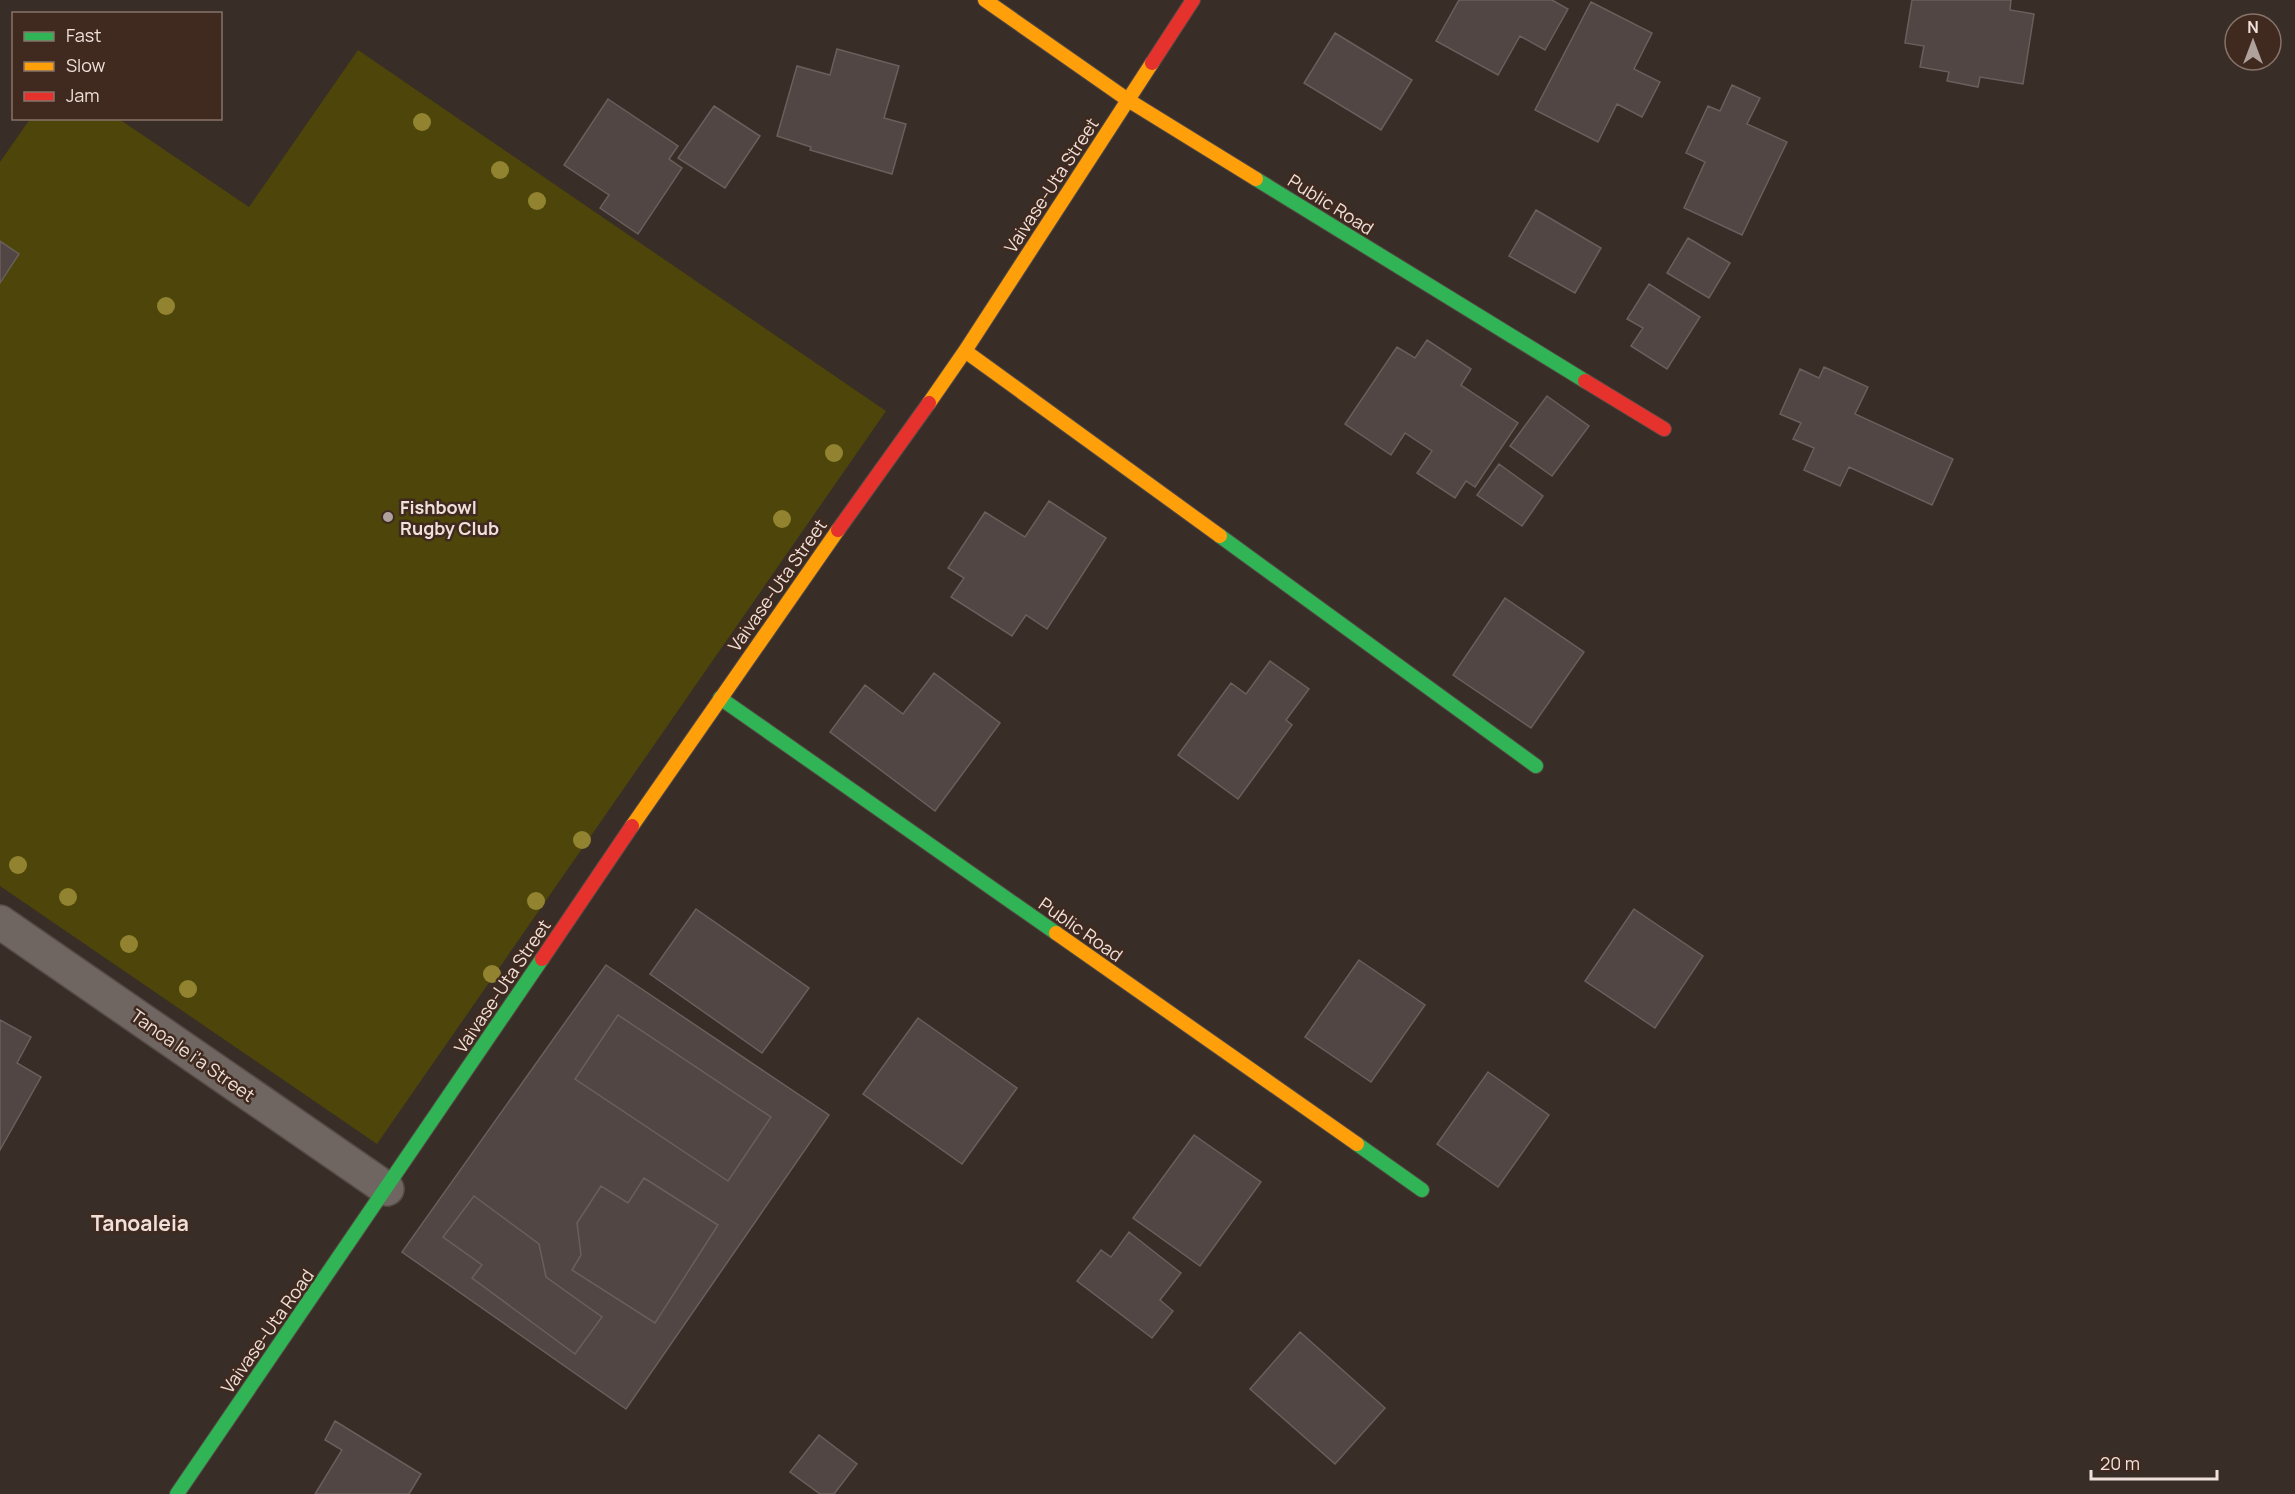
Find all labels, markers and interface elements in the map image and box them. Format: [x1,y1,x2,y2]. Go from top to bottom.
legend [12,12,222,120]
north arrow [2223,12,2283,72]
text: N [2247,16,2259,38]
text: Fast [66,23,101,47]
text: Slow [66,53,106,77]
text: Jam [66,83,100,107]
street label: Vaivase-Uta Street [998,113,1104,257]
street label: Public Road [1284,168,1378,240]
place label: Fishbowl Rugby Club [400,495,499,540]
marker: Fishbowl Rugby Club [381,510,395,524]
street label: Vaivase-Uta Street [722,514,832,656]
street label: Public Road [1034,891,1128,967]
street label: Vaivase-Uta Street [448,914,556,1058]
street label: Tanoa le i'a Street [126,1003,260,1107]
district label: Tanoaleia [91,1209,189,1237]
street label: Vaivase-Uta Road [215,1264,319,1398]
scale bar [2091,1443,2217,1481]
text: 20 m [2100,1451,2140,1475]

